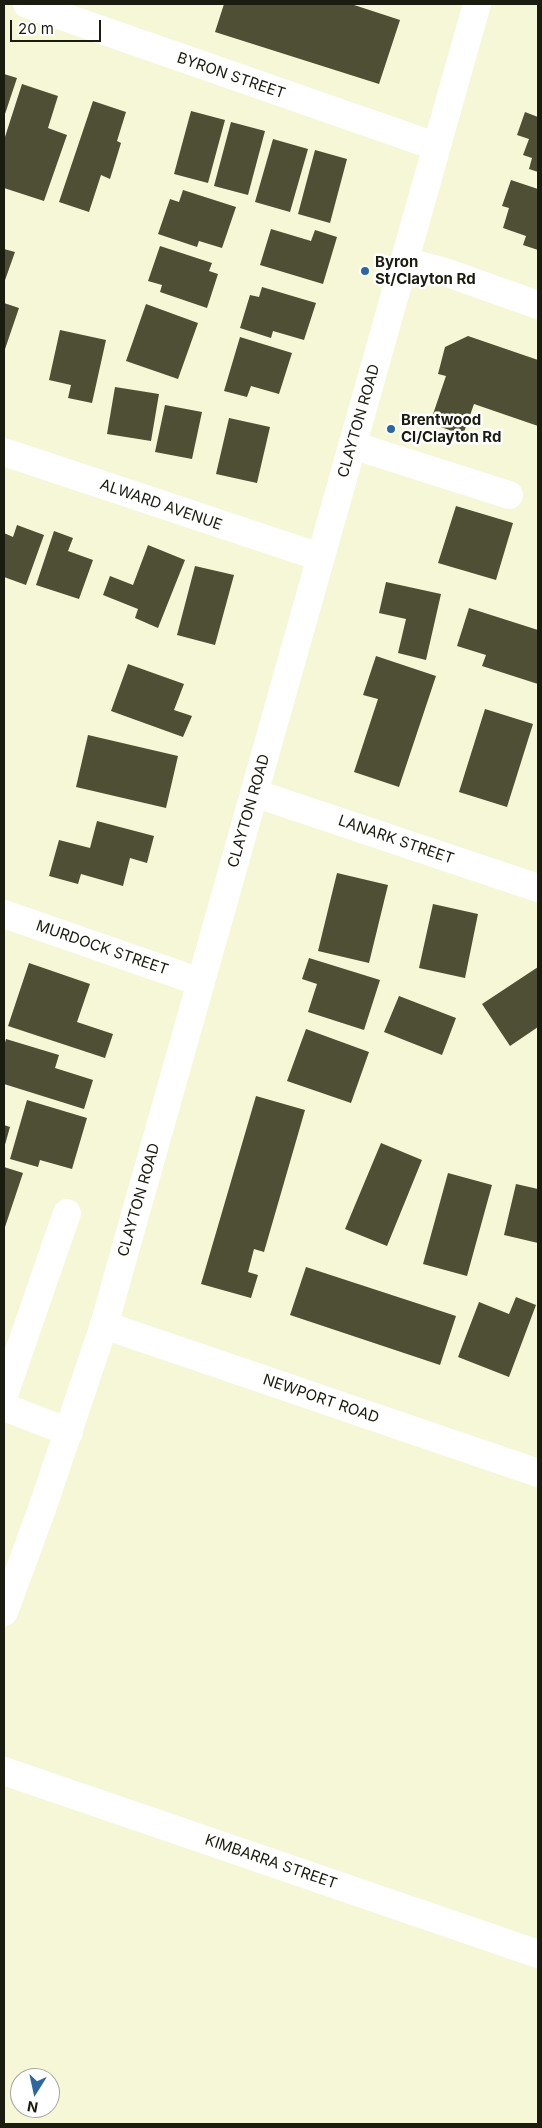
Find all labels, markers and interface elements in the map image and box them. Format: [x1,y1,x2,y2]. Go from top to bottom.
scale bar [12,10,104,42]
text: 20 m [18,19,54,38]
street label: BYRON STREET [175,49,287,103]
place label: Byron St/Clayton Rd [375,253,476,288]
marker: Byron St/Clayton Rd [359,265,371,277]
street label: CLAYTON ROAD [334,362,384,480]
place label: Brentwood Cl/Clayton Rd [401,411,501,446]
marker: Brentwood Cl/Clayton Rd [385,423,397,435]
street label: ALWARD AVENUE [98,476,224,534]
street label: CLAYTON ROAD [224,752,274,870]
street label: LANARK STREET [336,812,456,868]
street label: MURDOCK STREET [34,917,170,979]
street label: CLAYTON ROAD [114,1141,164,1259]
street label: NEWPORT ROAD [261,1371,381,1427]
street label: KIMBARRA STREET [203,1831,339,1893]
north arrow [10,2068,60,2118]
text: N [26,2098,39,2117]

